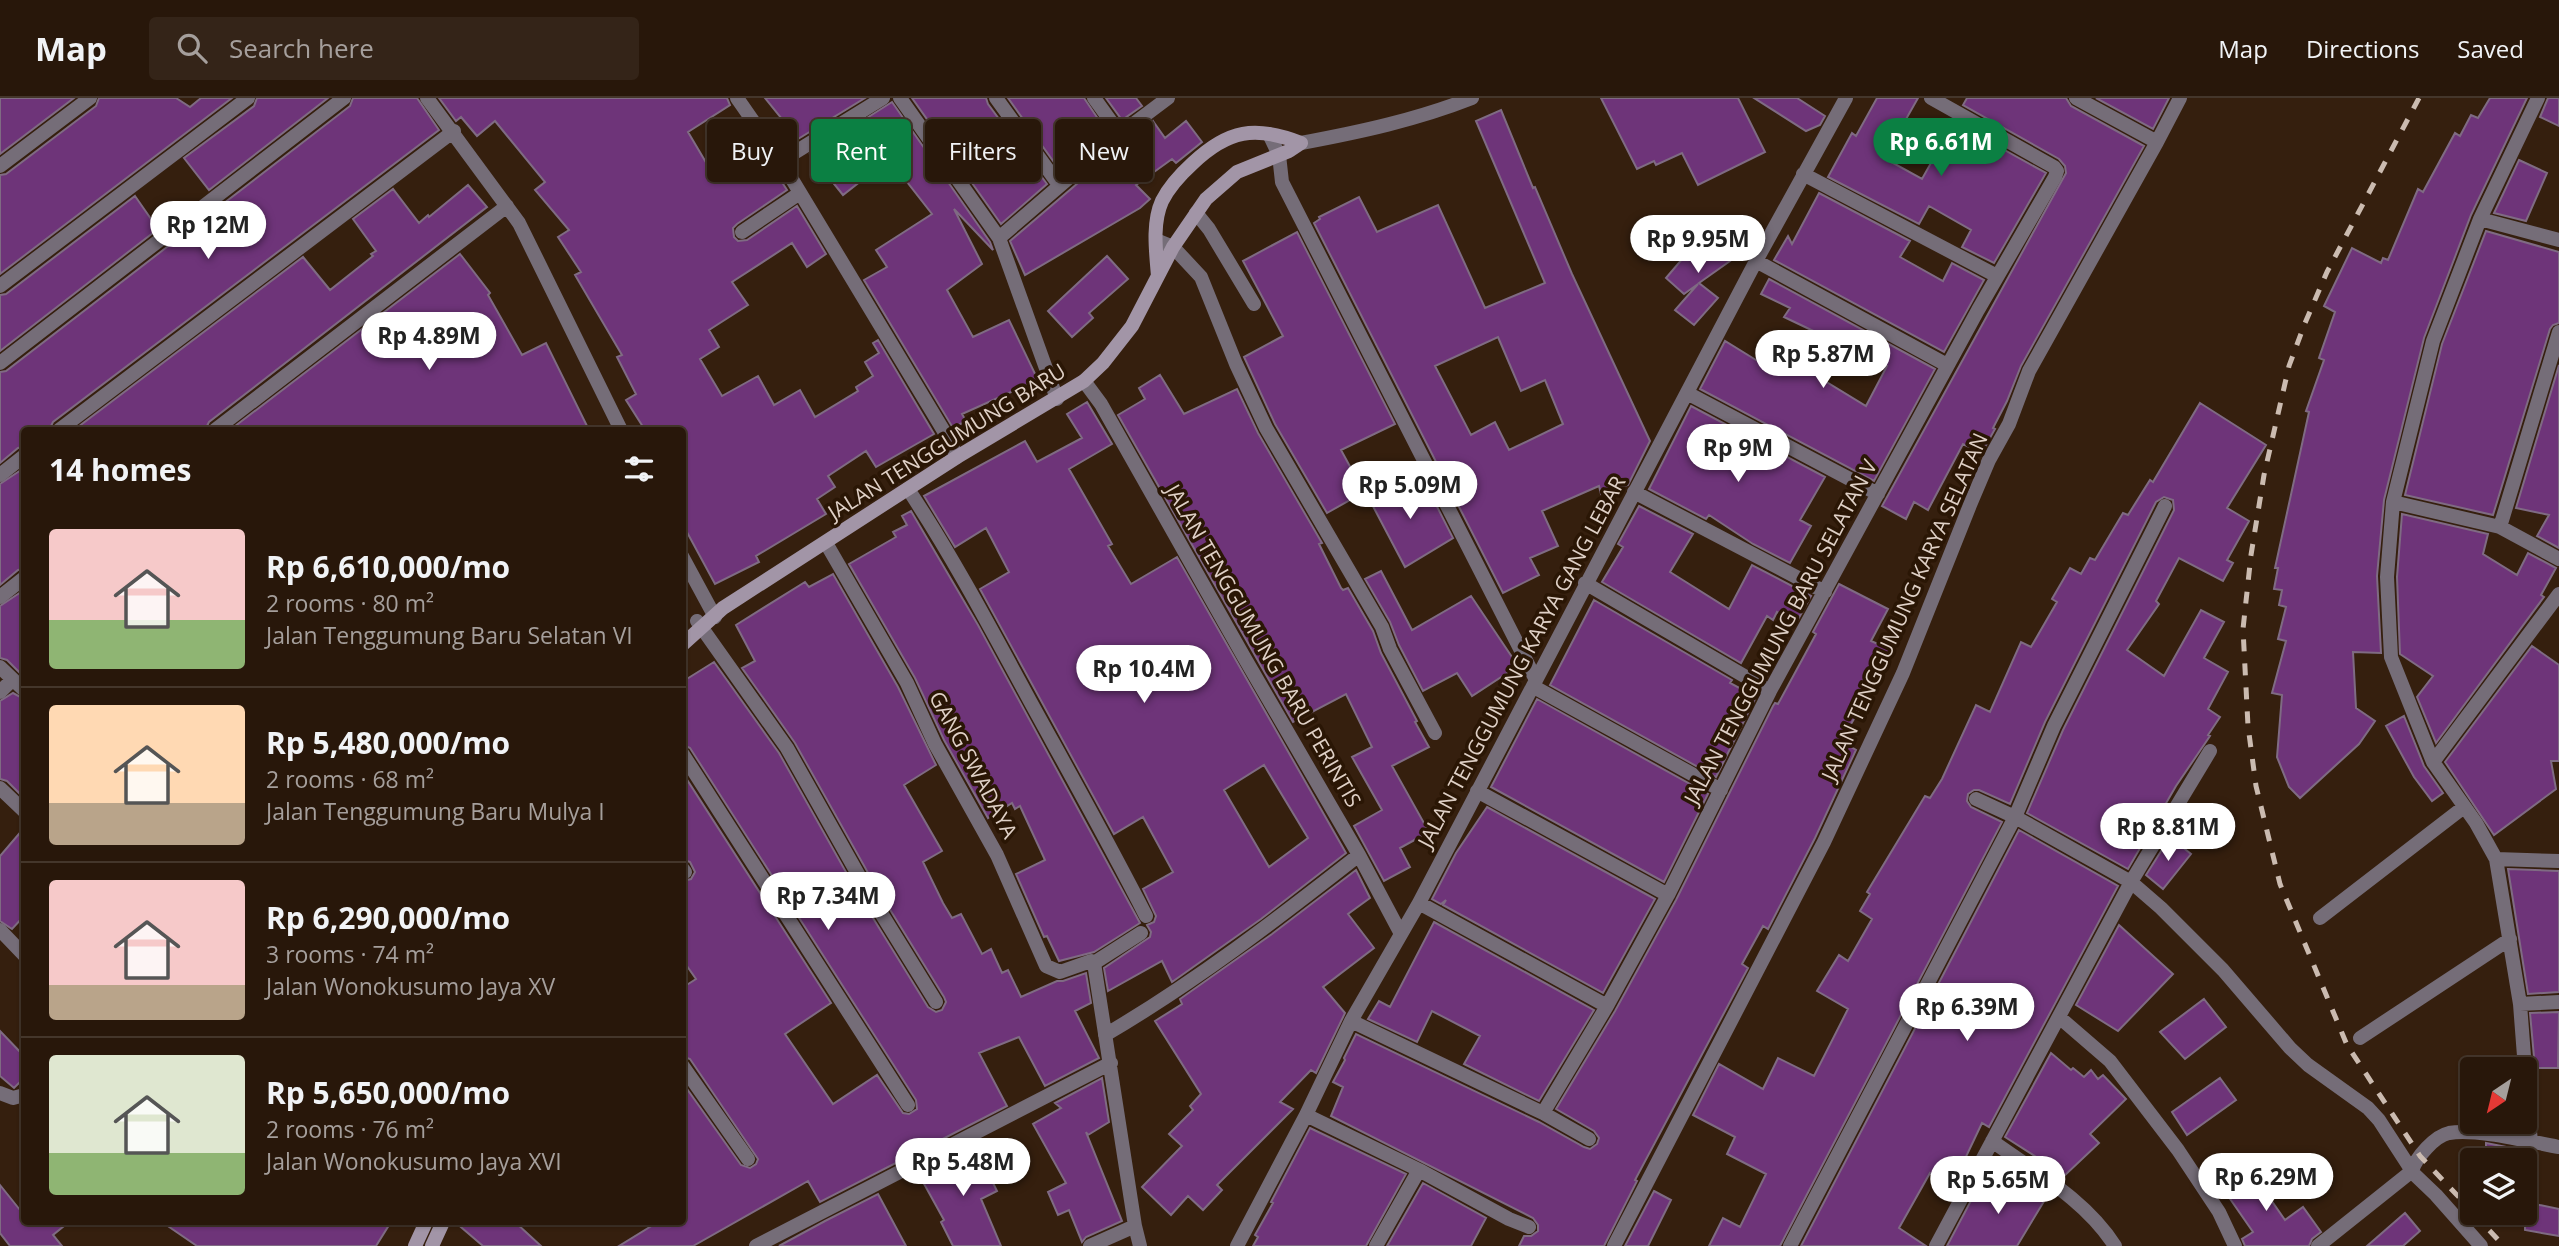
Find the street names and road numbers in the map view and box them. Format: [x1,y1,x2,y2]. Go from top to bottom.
street label: JALAN TENGGUMUNG BARU [821,356,1071,527]
street label: JALAN TENGGUMUNG KARYA SELATAN [1814,428,1994,787]
street label: JALAN TENGGUMUNG BARU SELATAN V [1676,454,1883,811]
street label: JALAN TENGGUMUNG KARYA GANG LEBAR [1410,471,1631,854]
street label: JALAN TENGGUMUNG BARU PERINTIS [1159,477,1368,812]
street label: GANG SWADAYA [923,686,1025,844]

